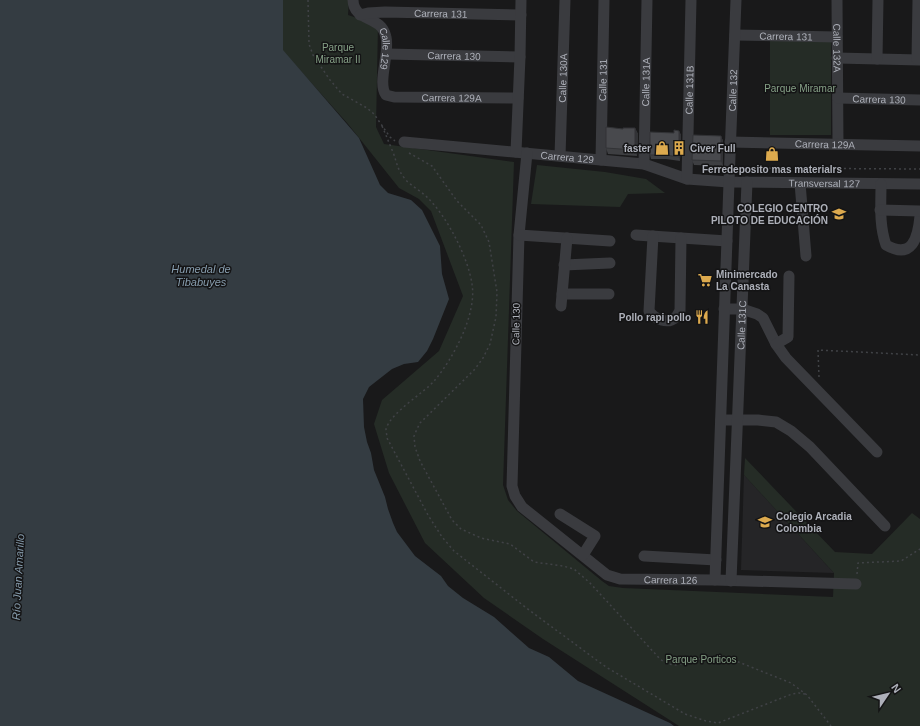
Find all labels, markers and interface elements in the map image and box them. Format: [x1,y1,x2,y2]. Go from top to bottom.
street label: Carrera 131 [414,7,468,19]
street label: Calle 132A [832,23,843,73]
street label: Calle 129 [378,26,392,71]
street label: Carrera 131 [759,30,813,42]
park label: Parque Miramar II [316,42,361,65]
street label: Carrera 130 [427,49,481,62]
street label: Calle 130A [556,53,569,103]
street label: Calle 131A [640,57,651,107]
street label: Calle 131 [597,58,608,101]
street label: Calle 131B [683,65,695,115]
street label: Calle 132 [726,69,739,112]
park label: Parque Miramar [764,83,837,94]
street label: Carrera 129A [421,92,482,103]
street label: Carrera 130 [852,93,906,105]
street label: Carrera 129A [795,138,855,150]
shop icon: faster [654,140,670,156]
building icon: Civer Full [671,140,687,156]
place label: faster [624,143,651,154]
place label: Civer Full [690,143,736,154]
shop icon: Ferredeposito mas materialrs [764,146,780,162]
street label: Carrera 129 [540,149,595,165]
place label: Ferredeposito mas materialrs [702,164,842,175]
street label: Transversal 127 [789,177,861,189]
place label: COLEGIO CENTRO PILOTO DE EDUCACIÓN [711,203,828,226]
school or university icon: COLEGIO CENTRO PILOTO DE EDUCACIÓN [831,206,847,222]
water label: Humedal de Tibabuyes [171,263,231,288]
place label: Minimercado La Canasta [716,269,778,292]
supermarket icon: Minimercado La Canasta [697,272,713,288]
street label: Calle 131C [735,300,748,350]
street label: Calle 130 [510,302,522,345]
restaurant icon: Pollo rapi pollo [694,309,710,325]
place label: Pollo rapi pollo [619,312,691,323]
place label: Colegio Arcadia Colombia [776,511,852,534]
school or university icon: Colegio Arcadia Colombia [757,514,773,530]
water label: Río Juan Amarillo [10,534,26,620]
street label: Carrera 126 [644,574,698,585]
park label: Parque Porticos [665,654,737,665]
north arrow [868,674,908,714]
text: N [889,682,903,695]

